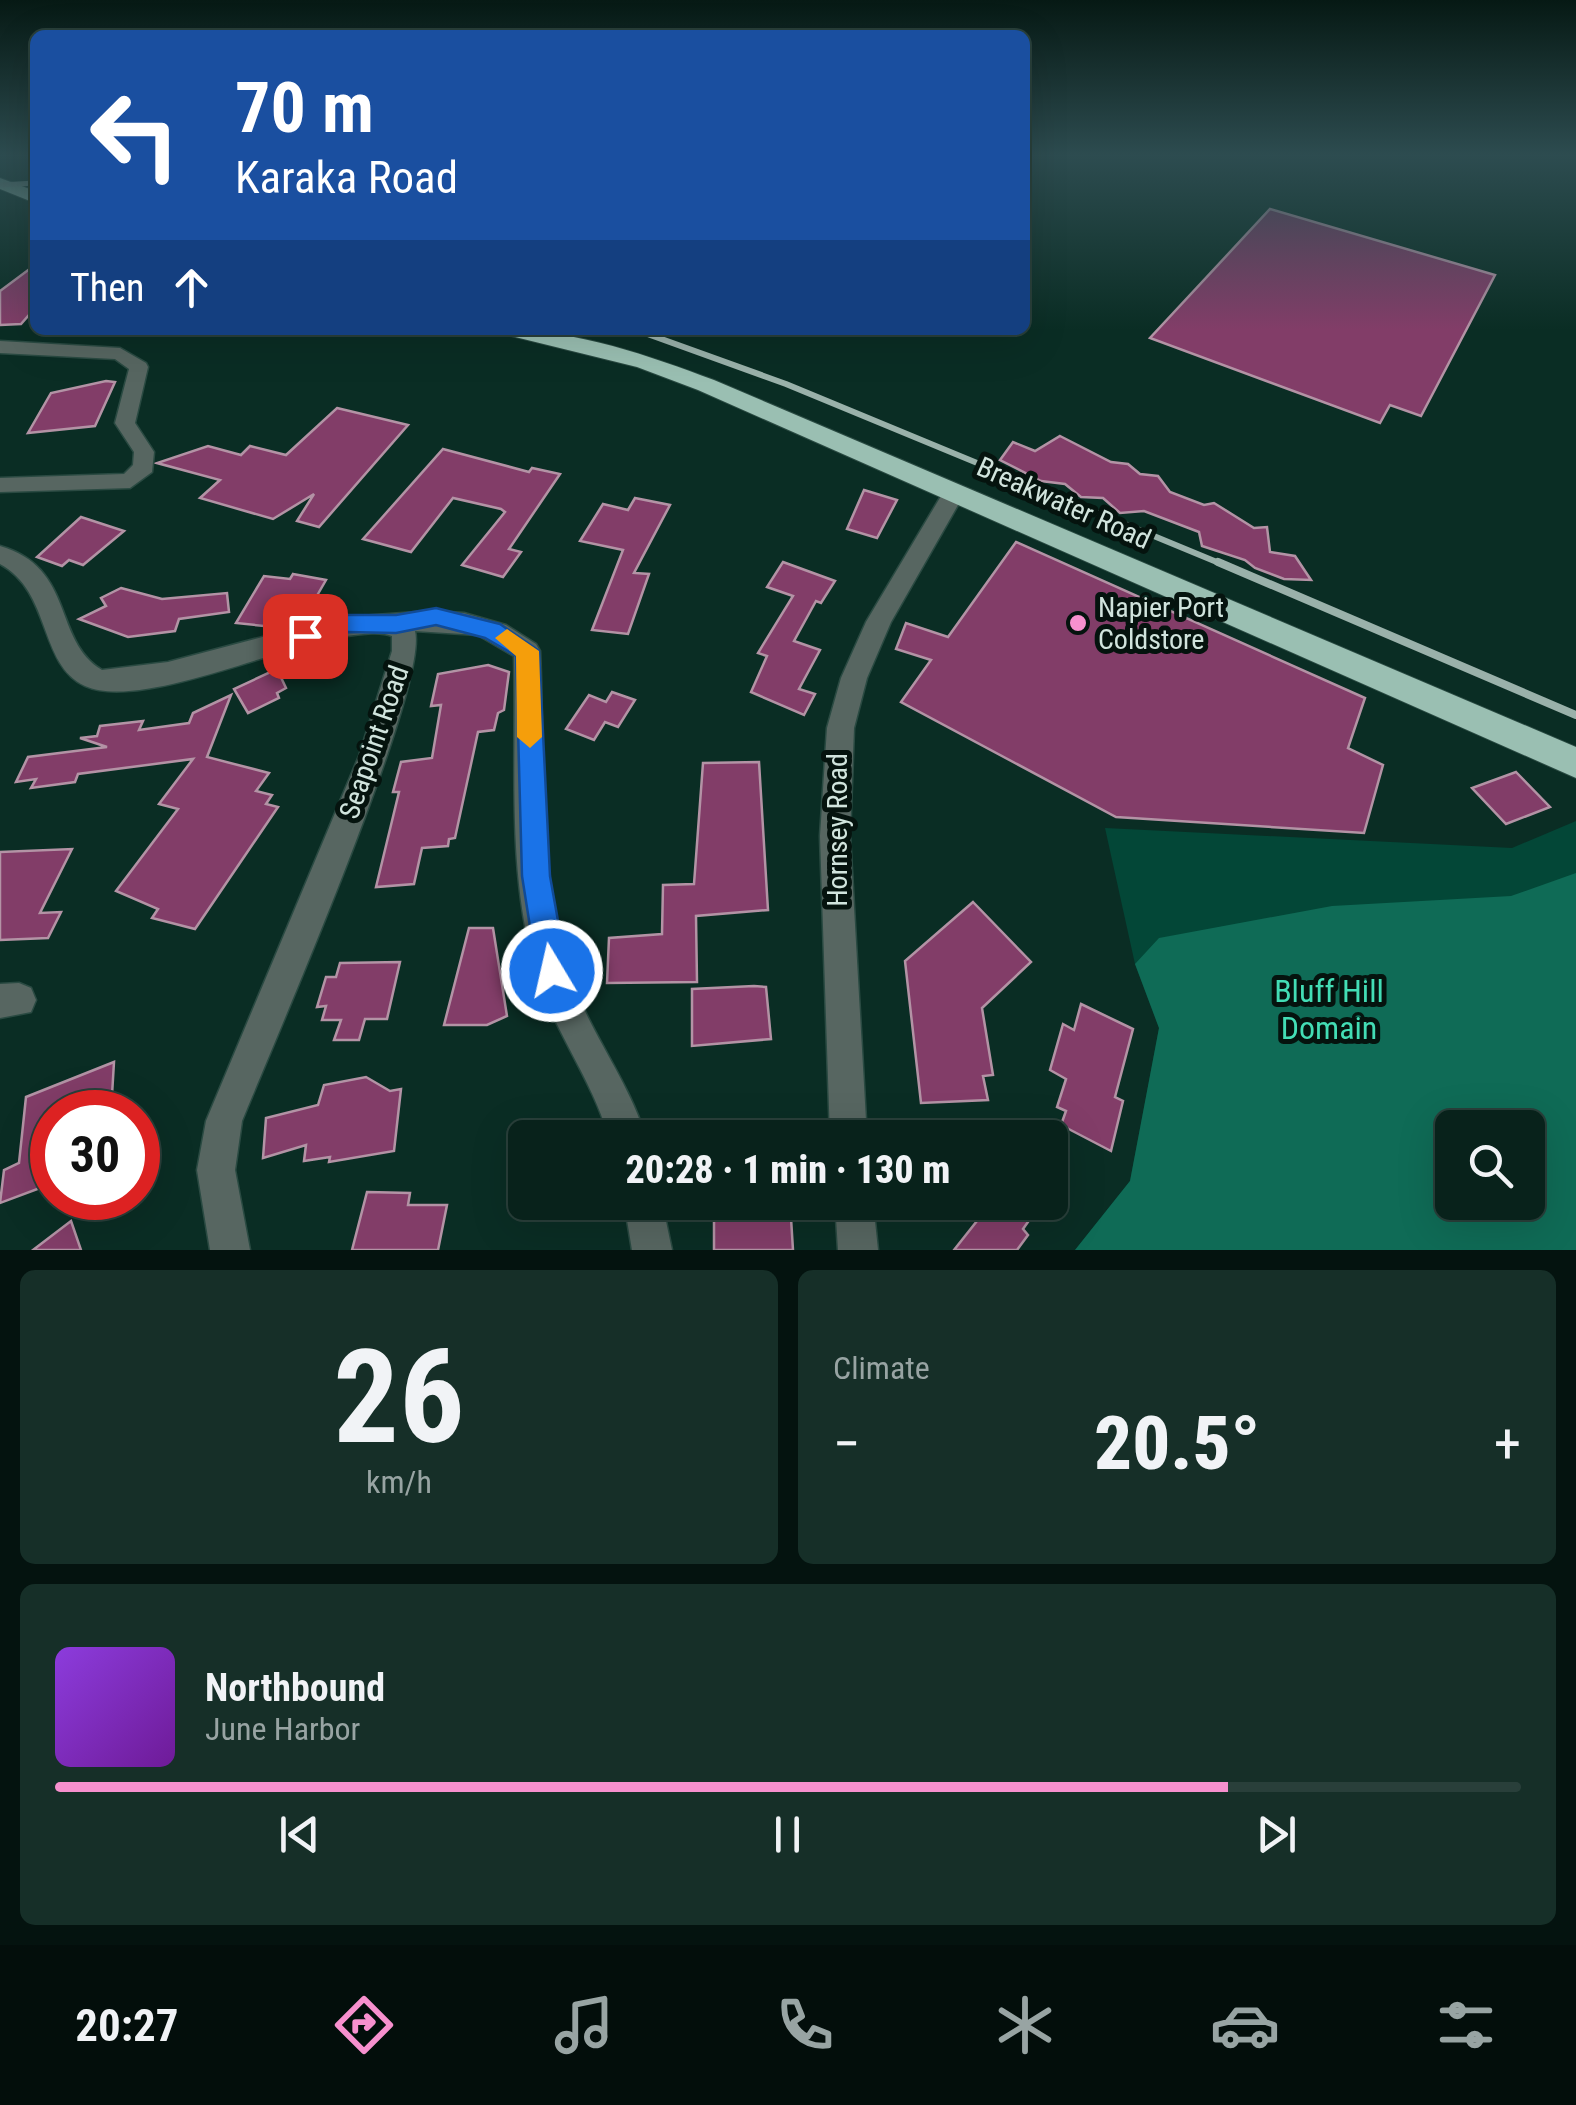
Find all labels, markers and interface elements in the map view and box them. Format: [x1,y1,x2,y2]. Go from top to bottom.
text: 70 m [235,67,374,149]
icon: left [70,70,200,200]
text: Karaka Road [235,151,458,204]
icon: ahead [164,260,219,315]
text: Then [70,266,144,310]
street label: Breakwater Road [972,450,1156,556]
place label: Napier Port Coldstore [1098,591,1224,656]
pin [263,594,348,679]
icon: arrive [278,609,333,664]
marker: Napier Port Coldstore [1067,612,1089,634]
street label: Seapoint Road [332,661,416,823]
street label: Hornsey Road [821,753,854,907]
position arrow [500,919,604,1023]
park label: Bluff Hill Domain [1274,972,1384,1047]
speed limit sign: 30 [30,1090,160,1220]
map controls [1435,1110,1545,1220]
button: search [1435,1110,1545,1220]
text: 20:28 · 1 min · 130 m [626,1148,950,1192]
text: 26 [333,1321,465,1474]
text: Climate [833,1349,930,1387]
text: 20.5° [1094,1399,1260,1487]
text: − [833,1412,861,1476]
text: + [1494,1412,1521,1476]
text: km/h [366,1463,432,1501]
text: Northbound [205,1666,385,1710]
text: June Harbor [205,1710,360,1748]
icon: previous [272,1807,327,1862]
icon: pause [760,1807,815,1862]
icon: next [1249,1807,1304,1862]
icon: directions [329,1990,399,2060]
icon: music [549,1990,619,2060]
icon: phone [770,1990,840,2060]
icon: climate [990,1990,1060,2060]
icon: car [1210,1990,1280,2060]
icon: filters [1431,1990,1501,2060]
text: 20:27 [75,1999,178,2052]

